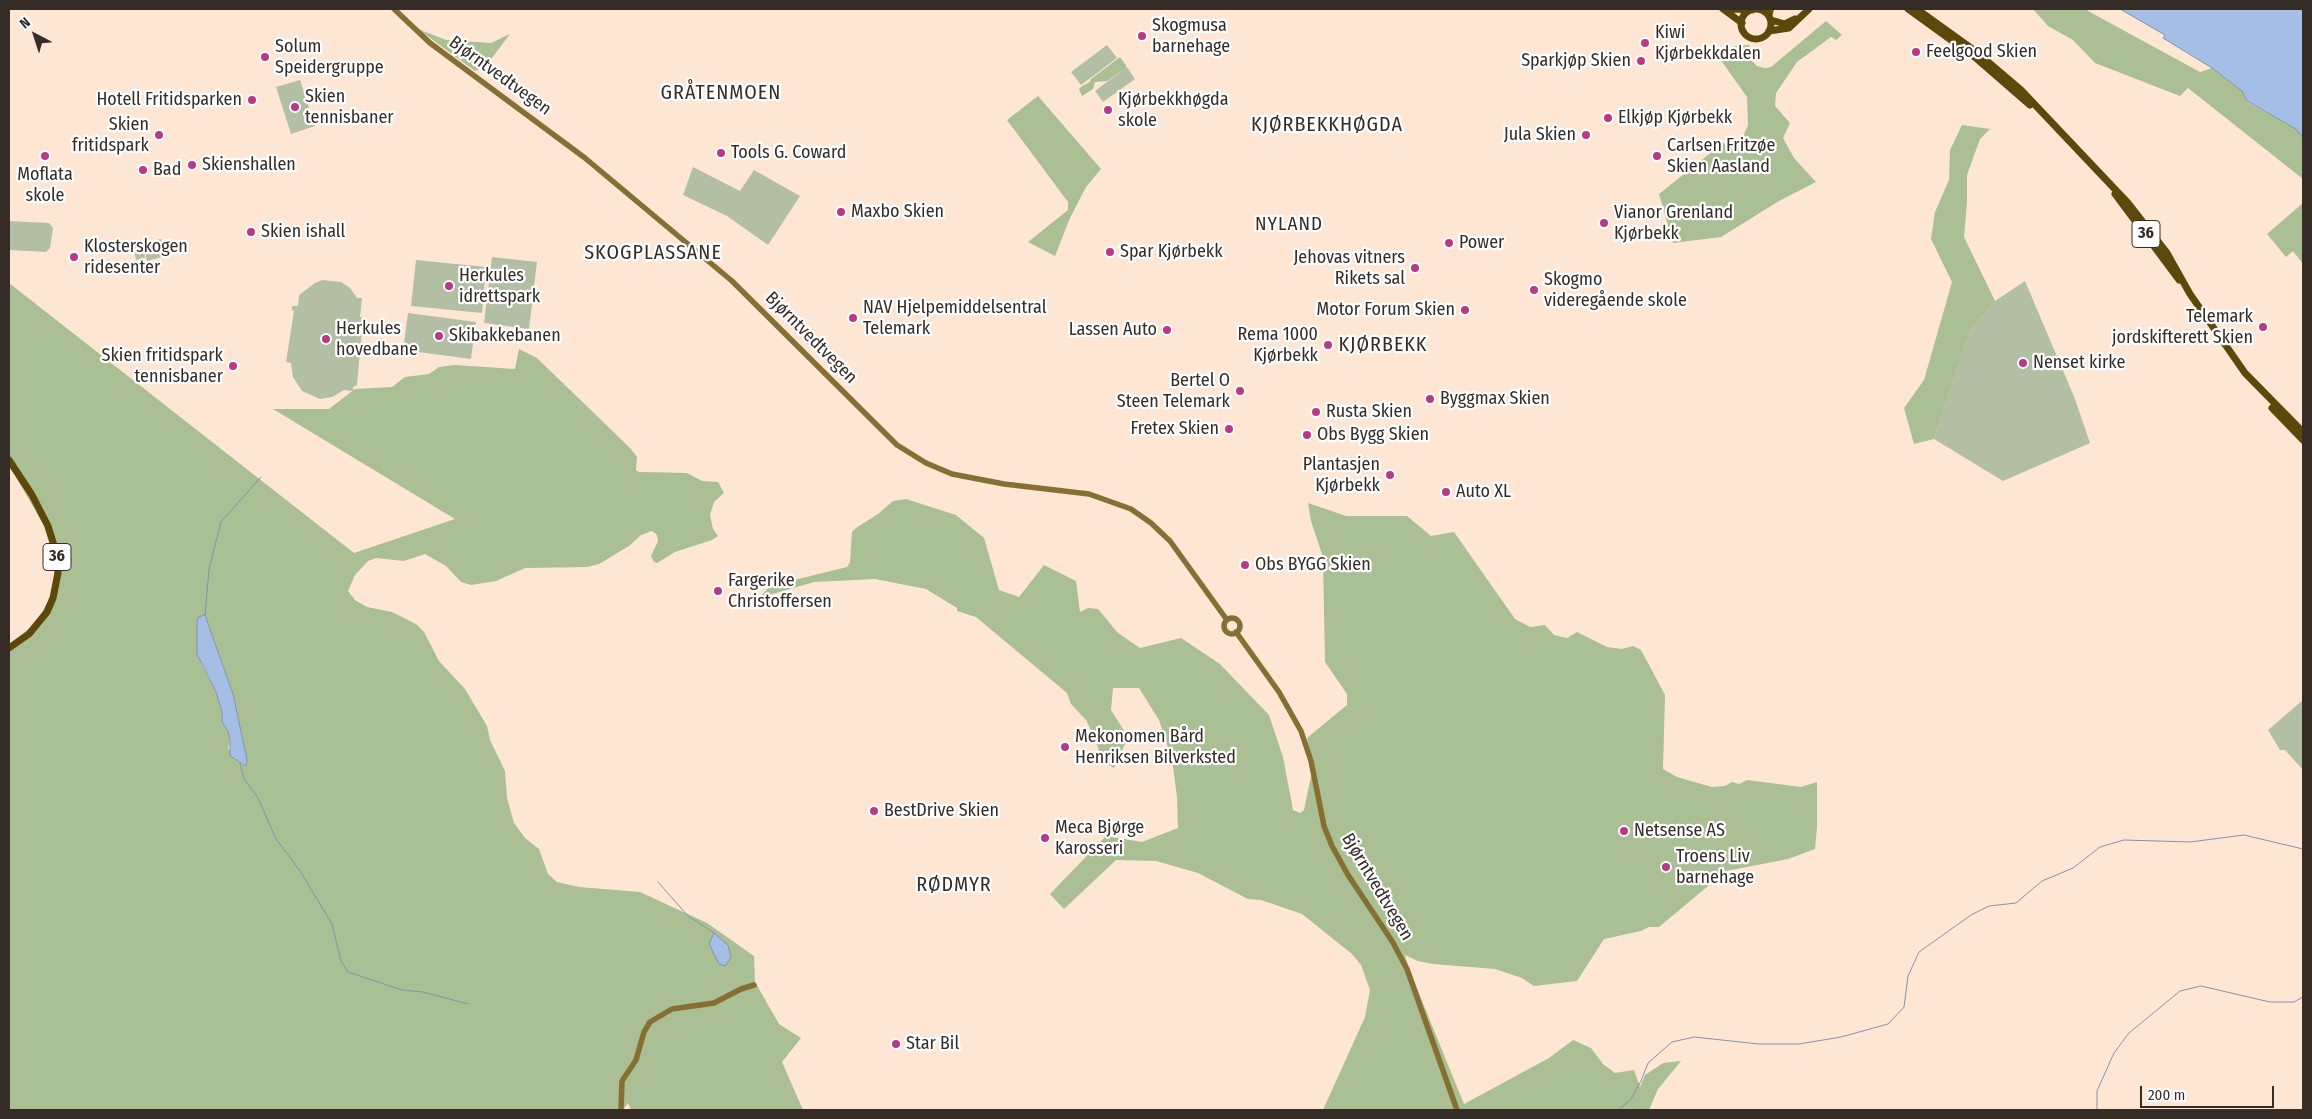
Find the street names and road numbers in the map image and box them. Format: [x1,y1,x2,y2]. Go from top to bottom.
street label: Bjørntvedtvegen [445,32,555,120]
road number: 36 [2132,220,2160,248]
street label: Bjørntvedtvegen [761,288,861,388]
road number: 36 [43,544,71,570]
street label: Bjørntvedtvegen [1337,830,1417,944]

